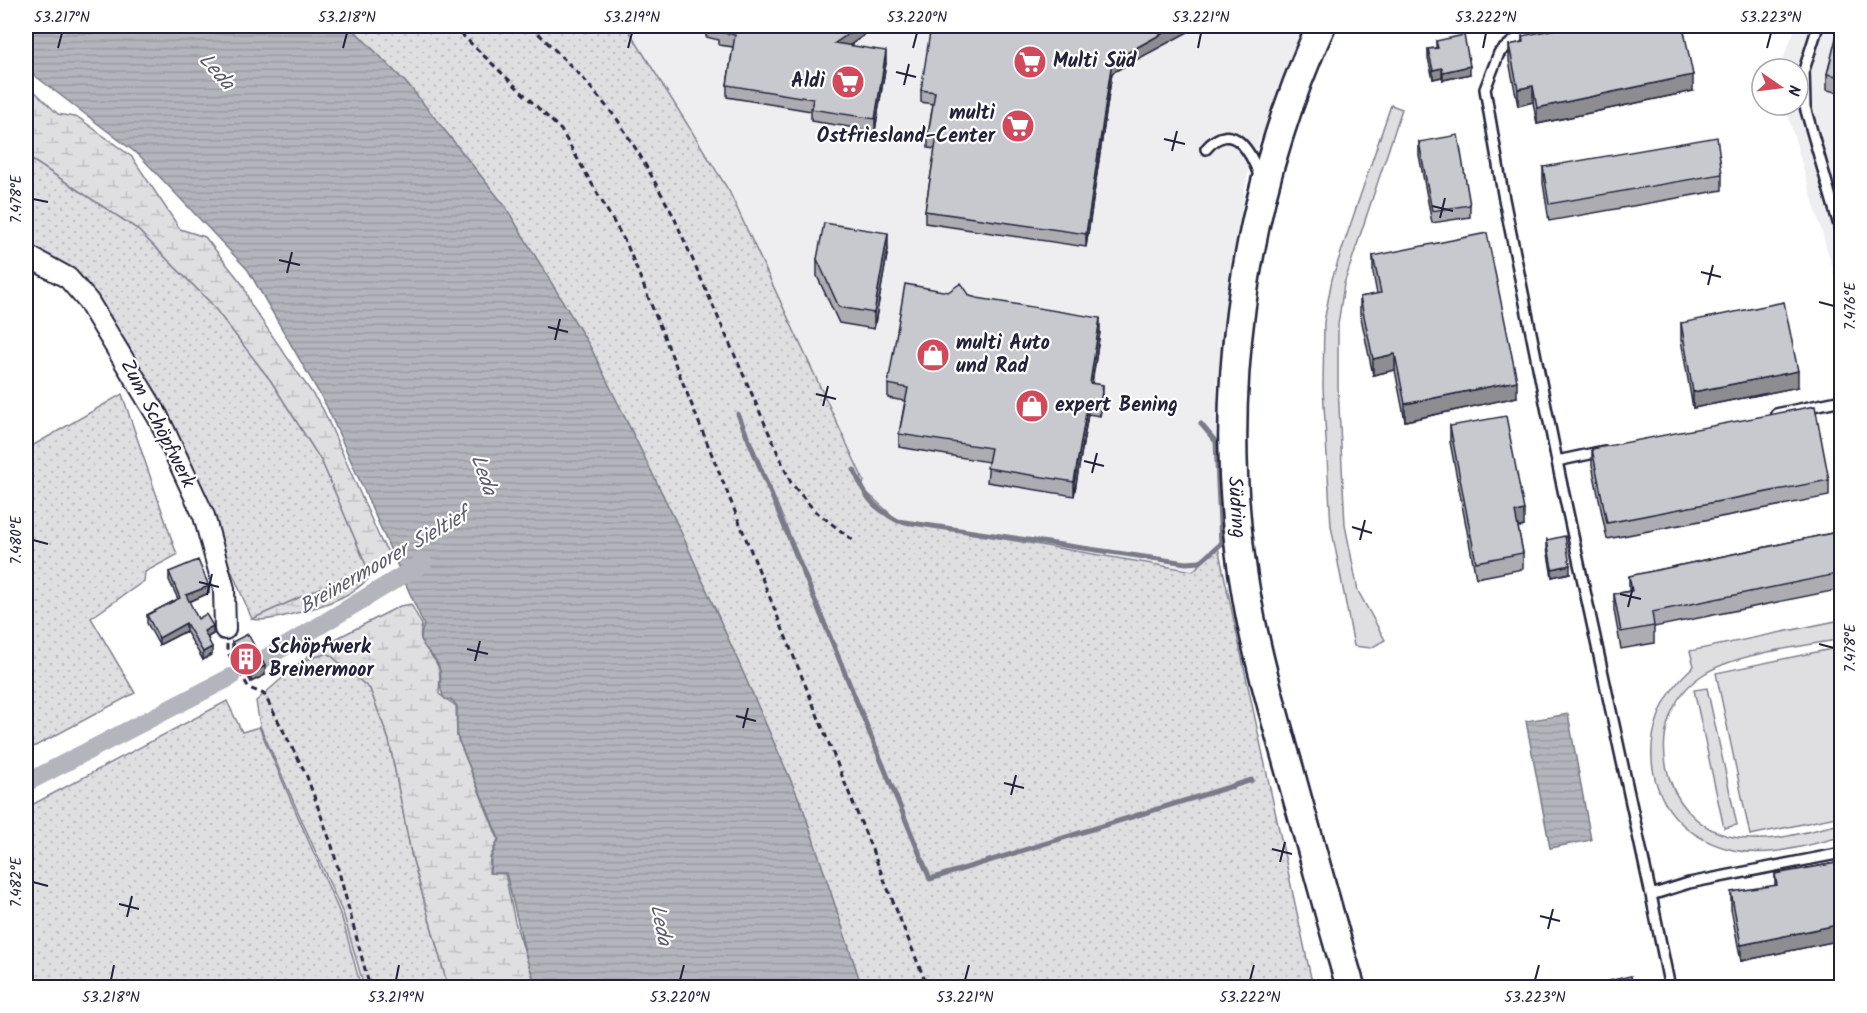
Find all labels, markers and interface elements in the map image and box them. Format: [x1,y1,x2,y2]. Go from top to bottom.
text: 53.217°N [34,6,90,30]
text: 53.218°N [318,6,376,30]
text: 53.219°N [604,6,660,30]
text: 53.220°N [887,6,947,30]
text: 53.221°N [1172,6,1230,30]
text: 53.222°N [1455,6,1517,30]
text: 53.223°N [1740,6,1802,30]
supermarket icon: Multi Süd [1012,44,1048,80]
water label: Leda [190,46,243,99]
place label: Multi Süd [1053,46,1138,78]
north arrow [1750,57,1810,117]
supermarket icon: Aldi [830,64,866,100]
place label: Aldi [791,66,826,98]
text: N [1780,82,1806,98]
place label: multi Ostfriesland-Center [817,98,996,153]
supermarket icon: multi Ostfriesland-Center [1000,108,1036,144]
text: 7.478°E [5,174,29,223]
text: 7.476°E [1839,281,1863,330]
place label: multi Auto und Rad [956,328,1050,383]
shop icon: multi Auto und Rad [915,337,951,373]
street label: Zum Schöpfwerk [111,354,203,495]
shop icon: expert Bening [1014,388,1050,424]
place label: expert Bening [1055,390,1178,422]
water label: Leda [461,450,506,501]
street label: Südring [1218,476,1254,540]
water label: Breinermoorer Sieltief [293,497,480,624]
text: 7.480°E [5,514,29,565]
text: 7.478°E [1839,623,1863,672]
place label: Schöpfwerk Breinermoor [269,632,374,687]
building icon: Schöpfwerk Breinermoor [228,641,264,677]
text: 7.482°E [5,856,29,907]
water label: Leda [640,902,680,950]
text: 53.218°N [82,986,140,1010]
text: 53.219°N [368,986,424,1010]
text: 53.220°N [650,986,710,1010]
text: 53.221°N [936,986,994,1010]
text: 53.222°N [1219,986,1281,1010]
text: 53.223°N [1504,986,1566,1010]

